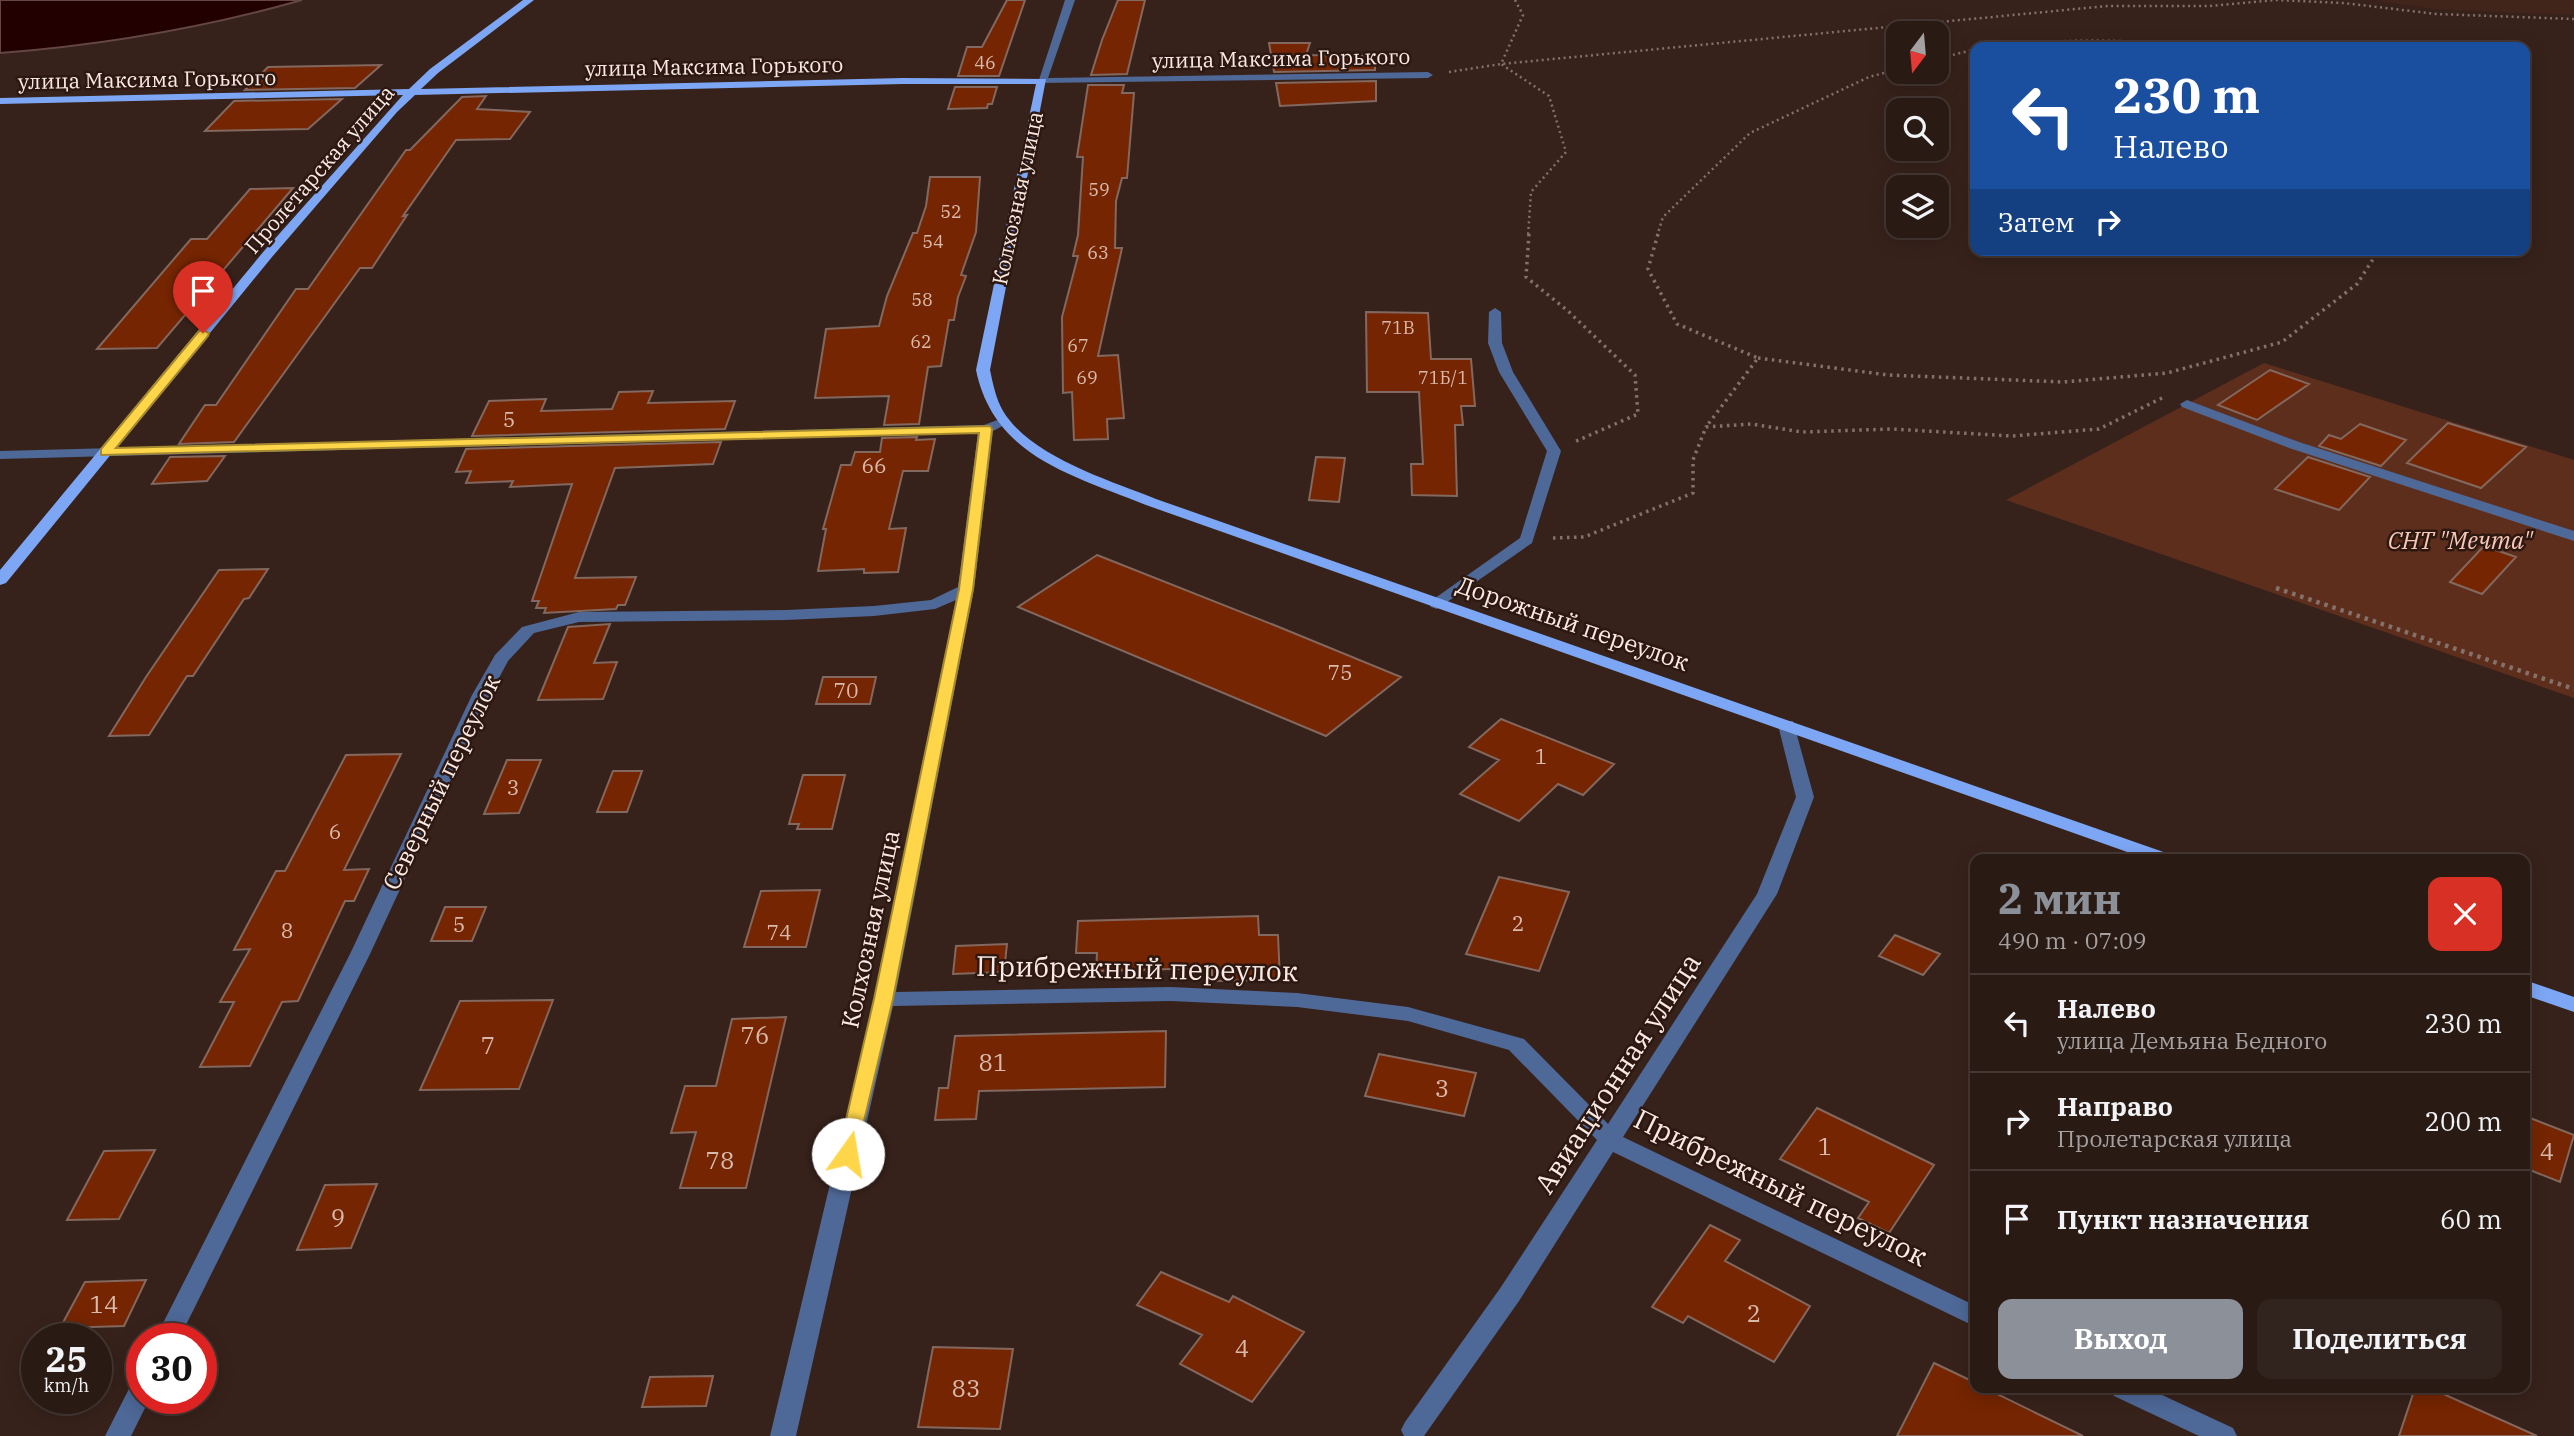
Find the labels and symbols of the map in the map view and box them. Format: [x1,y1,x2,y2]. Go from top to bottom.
north arrow [1886,21,1950,84]
street label: улица Максима Горького [1152,42,1410,74]
street label: улица Максима Горького [585,50,843,82]
house number: 46 [974,51,996,74]
street label: улица Максима Горького [18,63,276,95]
street label: Пролетарская улица [238,79,400,259]
street label: Колхозная улица [985,109,1049,287]
house number: 59 [1088,178,1110,201]
house number: 52 [940,200,962,223]
house number: 54 [922,230,944,253]
house number: 63 [1087,241,1109,264]
pin [173,261,233,333]
house number: 58 [911,288,933,311]
house number: 71В [1381,316,1415,339]
house number: 62 [910,330,932,353]
house number: 67 [1067,334,1089,357]
house number: 69 [1076,366,1098,389]
house number: 71Б/1 [1418,366,1468,389]
house number: 5 [503,405,515,433]
house number: 66 [861,451,887,479]
park label: СНТ "Мечта" [2388,524,2534,556]
street label: Дорожный переулок [1453,568,1693,678]
house number: 75 [1327,658,1353,686]
street label: Северный переулок [375,669,507,895]
house number: 70 [833,676,859,704]
house number: 1 [1535,742,1547,770]
house number: 3 [507,773,519,801]
house number: 6 [329,817,341,845]
street label: Колхозная улица [833,827,907,1031]
house number: 2 [1512,909,1524,937]
house number: 5 [453,910,465,938]
house number: 8 [281,916,293,944]
house number: 74 [766,918,792,946]
street label: Авиационная улица [1525,946,1709,1200]
street label: Прибрежный переулок [976,947,1298,989]
house number: 76 [741,1019,769,1051]
house number: 7 [481,1029,495,1061]
house number: 81 [979,1046,1007,1078]
house number: 3 [1435,1072,1449,1104]
street label: Прибрежный переулок [1628,1100,1934,1274]
position arrow [811,1117,885,1191]
house number: 1 [1818,1130,1832,1162]
house number: 4 [2540,1135,2554,1167]
house number: 78 [706,1144,734,1176]
house number: 9 [331,1201,345,1233]
house number: 14 [90,1288,118,1320]
house number: 2 [1747,1297,1761,1329]
speed limit sign: 30 [126,1323,217,1414]
house number: 4 [1235,1332,1249,1364]
house number: 83 [952,1372,980,1404]

